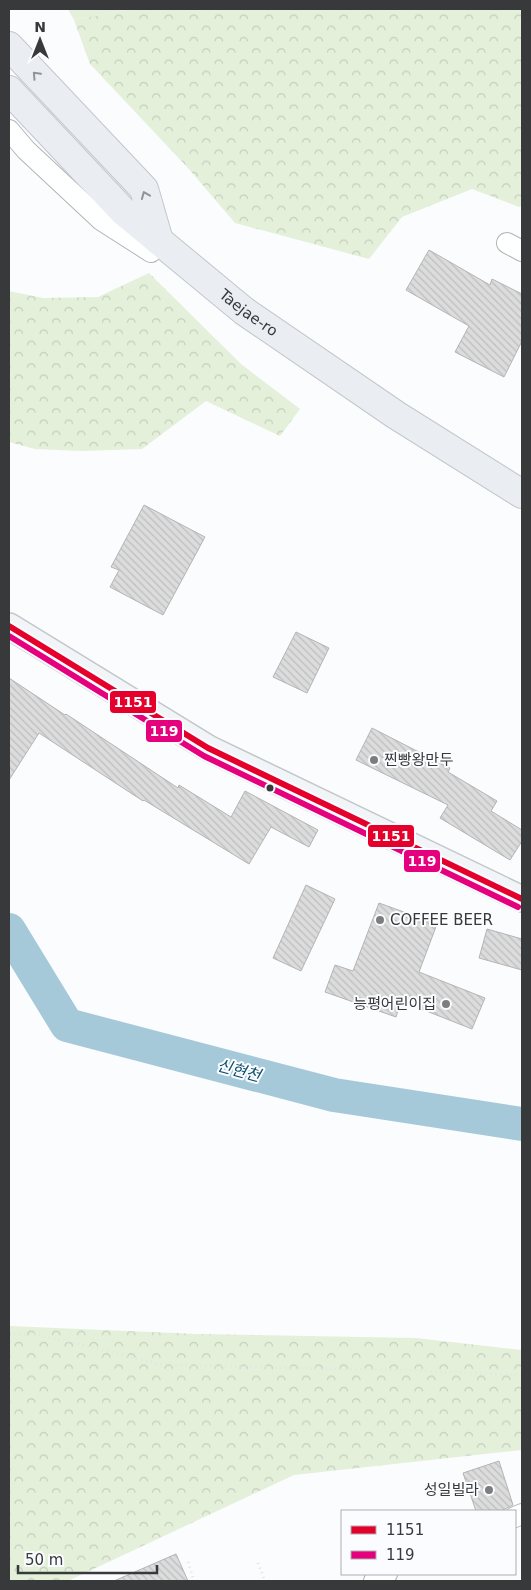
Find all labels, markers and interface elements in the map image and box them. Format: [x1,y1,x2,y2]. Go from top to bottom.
north arrow [15,15,65,65]
text: N [34,19,46,35]
one-way arrow [33,71,42,80]
one-way arrow [141,191,151,200]
street label: Taejae-ro [215,285,281,340]
line badge: 1151 [109,690,157,714]
text: 1151 [114,694,152,710]
line badge: 119 [145,719,183,743]
text: 119 [149,723,179,739]
place label: 찐빵왕만두 [384,751,453,769]
marker: 찐빵왕만두 [368,754,380,766]
unlabelled marker [265,783,275,793]
line badge: 1151 [367,824,415,848]
text: 1151 [372,828,410,844]
line badge: 119 [403,849,441,873]
text: 119 [407,853,437,869]
place label: COFFEE BEER [390,911,493,929]
marker: COFFEE BEER [374,914,386,926]
place label: 능평어린이집 [353,995,436,1013]
marker: 능평어린이집 [440,998,452,1010]
water label: 신현천 [215,1056,265,1086]
place label: 성일빌라 [424,1481,479,1499]
marker: 성일빌라 [483,1484,495,1496]
legend [341,1510,516,1575]
text: 1151 [386,1521,424,1539]
scale bar [18,1542,156,1574]
text: 119 [386,1546,415,1564]
text: 50 m [25,1551,63,1569]

